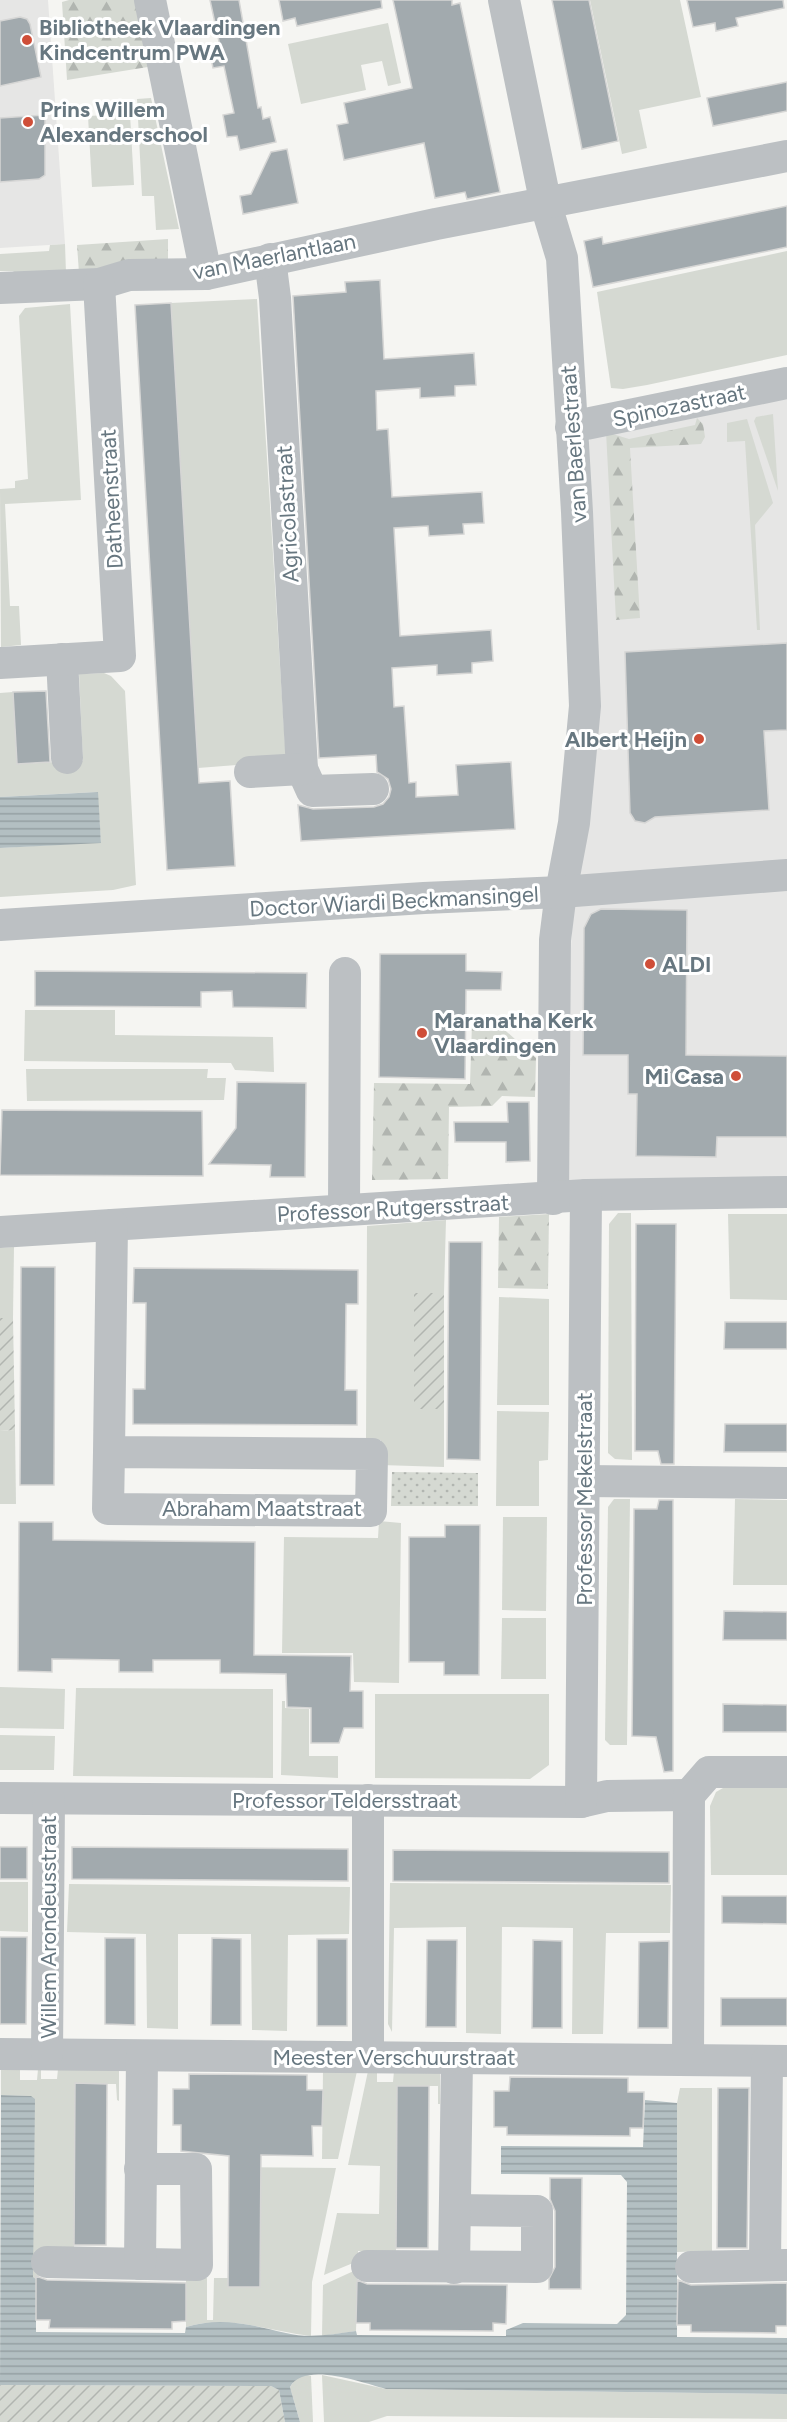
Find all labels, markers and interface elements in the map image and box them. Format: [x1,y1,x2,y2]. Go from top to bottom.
place label: Bibliotheek Vlaardingen Kindcentrum PWA [39,14,280,66]
marker: Bibliotheek Vlaardingen Kindcentrum PWA [20,33,34,47]
place label: Prins Willem Alexanderschool [40,96,208,148]
marker: Prins Willem Alexanderschool [21,115,35,129]
street label: van Maerlantlaan [190,227,358,286]
street label: van Baerlestraat [555,364,592,524]
street label: Spinozastraat [610,378,748,433]
street label: Datheenstraat [94,428,129,570]
street label: Agricolastraat [270,445,305,583]
place label: Albert Heijn [565,726,687,753]
marker: Albert Heijn [692,732,706,746]
street label: Doctor Wiardi Beckmansingel [249,880,539,923]
place label: ALDI [662,951,711,978]
marker: ALDI [643,957,657,971]
place label: Maranatha Kerk Vlaardingen [434,1007,594,1059]
marker: Maranatha Kerk Vlaardingen [415,1026,429,1040]
place label: Mi Casa [644,1063,724,1090]
marker: Mi Casa [729,1069,743,1083]
street label: Professor Rutgersstraat [276,1189,510,1228]
street label: Professor Mekelstraat [571,1392,598,1606]
street label: Abraham Maatstraat [162,1495,362,1522]
street label: Professor Teldersstraat [232,1787,458,1814]
street label: Willem Arondeusstraat [35,1815,62,2039]
street label: Meester Verschuurstraat [272,2044,516,2071]

